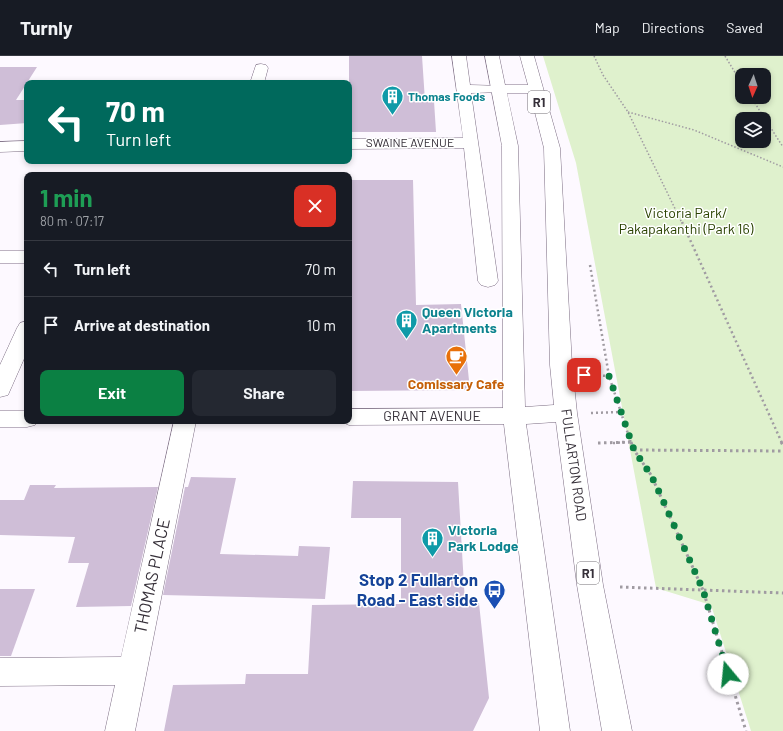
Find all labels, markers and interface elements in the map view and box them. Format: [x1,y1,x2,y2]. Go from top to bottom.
text: Turnly [20,16,72,39]
text: Map [595,19,620,36]
text: Directions [642,19,704,36]
text: Saved [726,19,763,36]
north arrow [735,68,771,104]
map controls [735,68,771,148]
building icon: Thomas Foods [379,84,405,117]
place label: Thomas Foods [408,89,485,103]
road number: R1 [528,91,550,113]
text: 70 m [106,94,165,128]
icon: left [40,96,92,148]
button: layers [735,112,771,148]
text: Turn left [106,128,172,150]
street label: SWAINE AVENUE [366,135,454,149]
text: 1 min [40,183,93,212]
button: close [294,185,336,227]
park label: Victoria Park/ Pakapakanthi (Park 16) [619,204,754,237]
text: 80 m · 07:17 [40,213,104,229]
icon: left [40,258,62,280]
text: Turn left [74,260,130,278]
text: 70 m [305,260,336,278]
place label: Queen Victoria Apartments [422,303,513,336]
building icon: Queen Victoria Apartments [394,307,420,340]
icon: arrive [40,314,62,336]
text: Arrive at destination [74,316,210,334]
text: 10 m [307,316,336,334]
cafe icon: Comissary Cafe [443,343,469,376]
pin [567,358,601,392]
icon: arrive [573,364,595,386]
button: Exit [40,370,184,416]
button: Share [192,370,336,416]
place label: Comissary Cafe [408,375,505,392]
street label: GRANT AVENUE [383,407,481,424]
street label: FULLARTON ROAD [558,408,591,522]
street label: THOMAS PLACE [129,516,173,635]
place label: Victoria Park Lodge [448,521,519,554]
building icon: Victoria Park Lodge [419,525,445,558]
road number: R1 [577,562,599,584]
place label: Stop 2 Fullarton Road - East side [357,569,478,609]
bus stop icon: Stop 2 Fullarton Road - East side [481,577,507,610]
position arrow [707,653,749,695]

